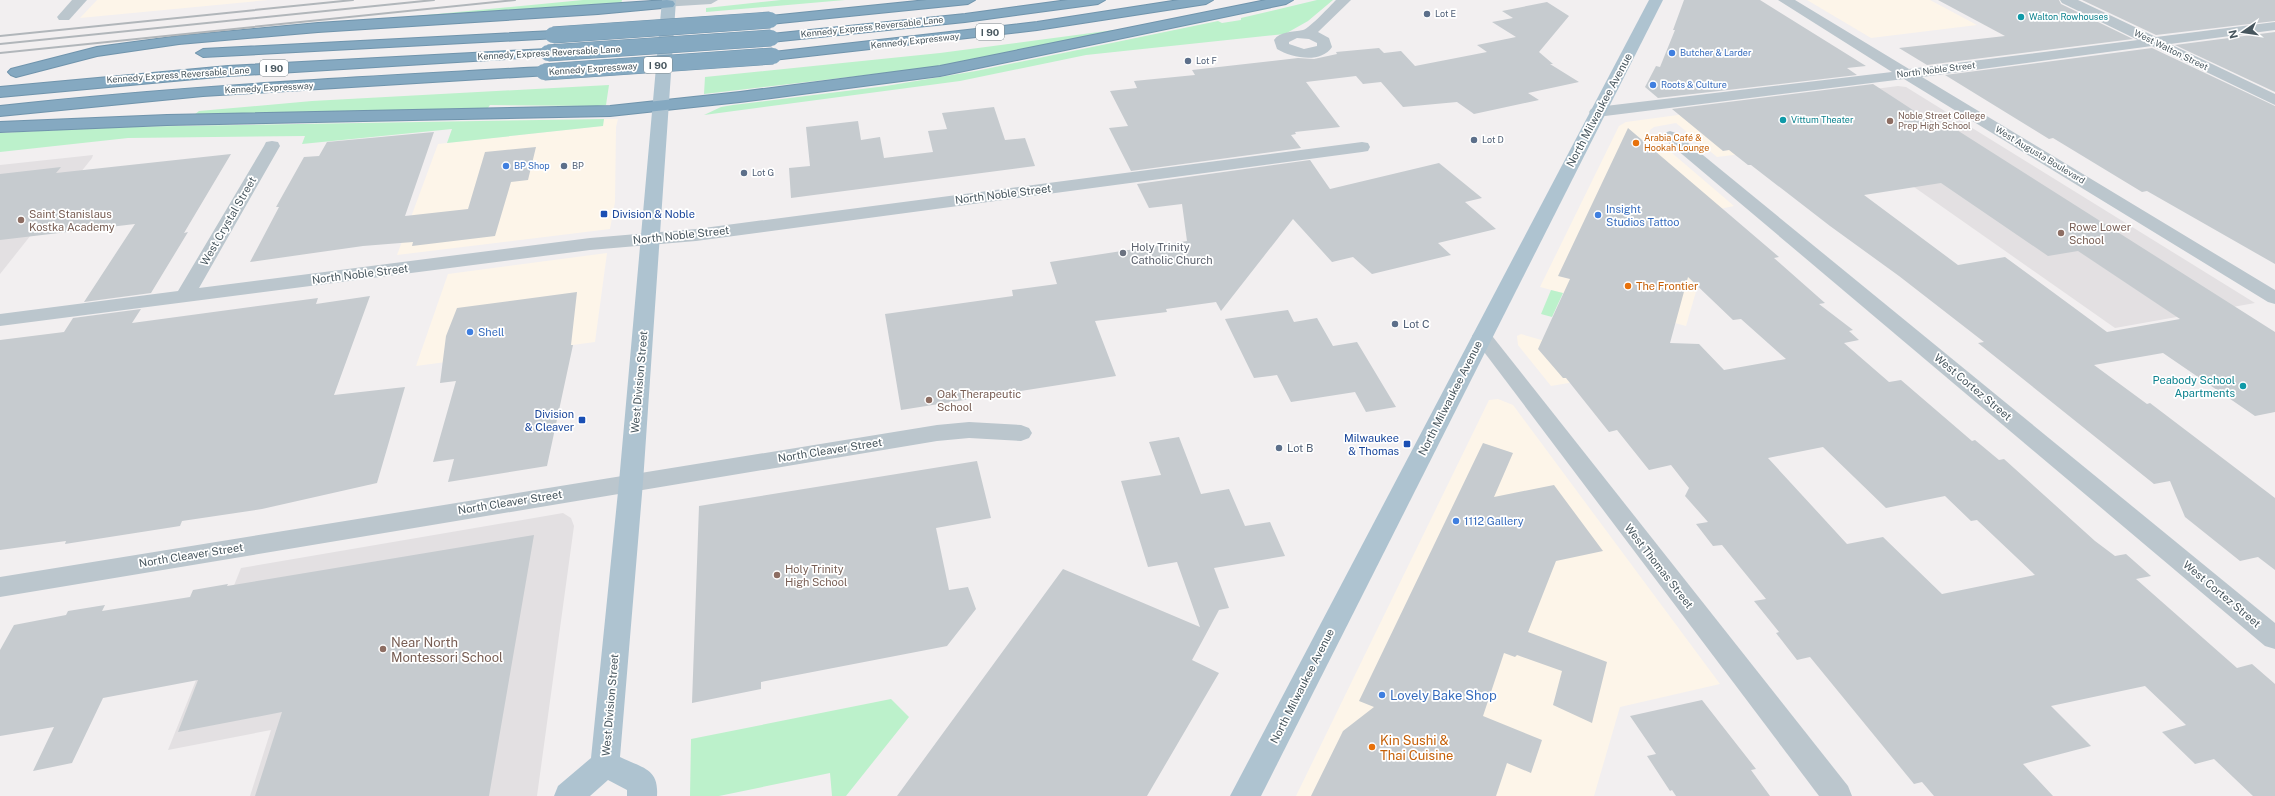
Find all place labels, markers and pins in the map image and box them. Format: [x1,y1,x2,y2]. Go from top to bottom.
place label: Lot E [1435,8,1457,19]
marker: Lot E [1422,9,1432,19]
place label: Walton Rowhouses [2029,11,2108,22]
marker: Walton Rowhouses [2016,12,2026,22]
place label: Butcher & Larder [1680,47,1752,58]
marker: Butcher & Larder [1667,48,1677,58]
place label: Lot F [1196,55,1217,66]
marker: Lot F [1183,56,1193,66]
place label: Roots & Culture [1661,79,1727,90]
marker: Roots & Culture [1648,80,1658,90]
place label: Noble Street College Prep High School [1898,110,1985,131]
place label: Vittum Theater [1791,114,1854,125]
marker: Vittum Theater [1778,115,1788,125]
marker: Noble Street College Prep High School [1885,116,1895,126]
place label: Arabia Café & Hookah Lounge [1644,132,1709,153]
place label: Lot D [1482,134,1504,145]
marker: Lot D [1469,135,1479,145]
marker: Arabia Café & Hookah Lounge [1631,138,1641,148]
place label: BP Shop [514,160,550,171]
place label: BP [572,160,584,171]
marker: BP Shop [501,161,511,171]
marker: BP [559,161,569,171]
place label: Lot G [752,167,774,178]
marker: Lot G [739,168,749,178]
place label: Insight Studios Tattoo [1606,203,1680,228]
place label: Saint Stanislaus Kostka Academy [29,208,115,233]
place label: Division & Noble [612,208,695,220]
marker: Division & Noble [599,209,609,219]
marker: Insight Studios Tattoo [1593,210,1603,220]
marker: Saint Stanislaus Kostka Academy [16,215,26,225]
place label: Rowe Lower School [2069,221,2131,246]
marker: Rowe Lower School [2056,228,2066,238]
place label: Holy Trinity Catholic Church [1131,241,1213,266]
marker: Holy Trinity Catholic Church [1118,248,1128,258]
place label: The Frontier [1636,280,1698,292]
marker: The Frontier [1623,281,1633,291]
place label: Lot C [1403,318,1430,330]
marker: Lot C [1390,319,1400,329]
place label: Shell [478,326,504,338]
marker: Shell [465,327,475,337]
place label: Peabody School Apartments [2153,374,2235,399]
marker: Peabody School Apartments [2238,381,2248,391]
place label: Oak Therapeutic School [937,388,1021,413]
marker: Oak Therapeutic School [924,395,934,405]
place label: Division & Cleaver [525,408,574,433]
marker: Division & Cleaver [577,415,587,425]
place label: Milwaukee & Thomas [1344,432,1399,457]
marker: Milwaukee & Thomas [1402,439,1412,449]
place label: Lot B [1287,442,1313,454]
marker: Lot B [1274,443,1284,453]
place label: 1112 Gallery [1464,515,1524,527]
marker: 1112 Gallery [1451,516,1461,526]
place label: Holy Trinity High School [785,563,847,588]
marker: Holy Trinity High School [772,570,782,580]
place label: Near North Montessori School [391,635,503,665]
marker: Near North Montessori School [378,644,388,654]
place label: Lovely Bake Shop [1390,688,1497,703]
marker: Lovely Bake Shop [1377,690,1387,700]
place label: Kin Sushi & Thai Cuisine [1380,733,1453,763]
marker: Kin Sushi & Thai Cuisine [1367,742,1377,752]

